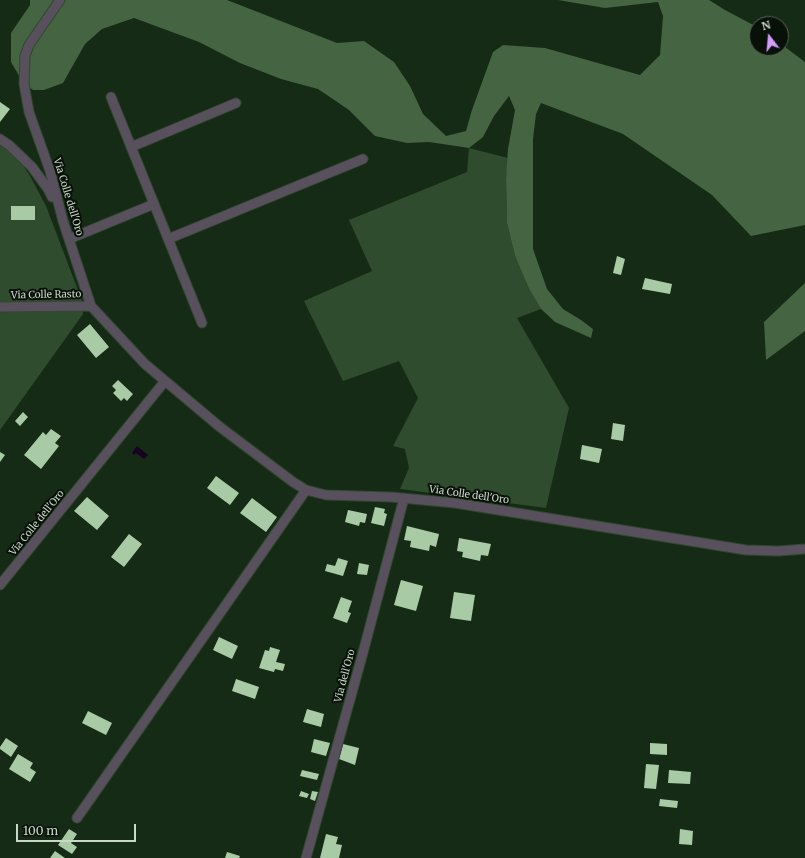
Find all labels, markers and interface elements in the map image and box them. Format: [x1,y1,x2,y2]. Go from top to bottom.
north arrow [749,16,789,56]
text: N [760,17,772,33]
street label: Via Colle dell'Oro [50,157,86,237]
street label: Via Colle Rasto [11,288,81,302]
street label: Via Colle dell'Oro [428,483,510,507]
street label: Via Colle dell'Oro [7,488,67,558]
street label: Via dell'Oro [332,648,358,704]
scale bar [18,816,138,842]
text: 100 m [23,823,58,838]

